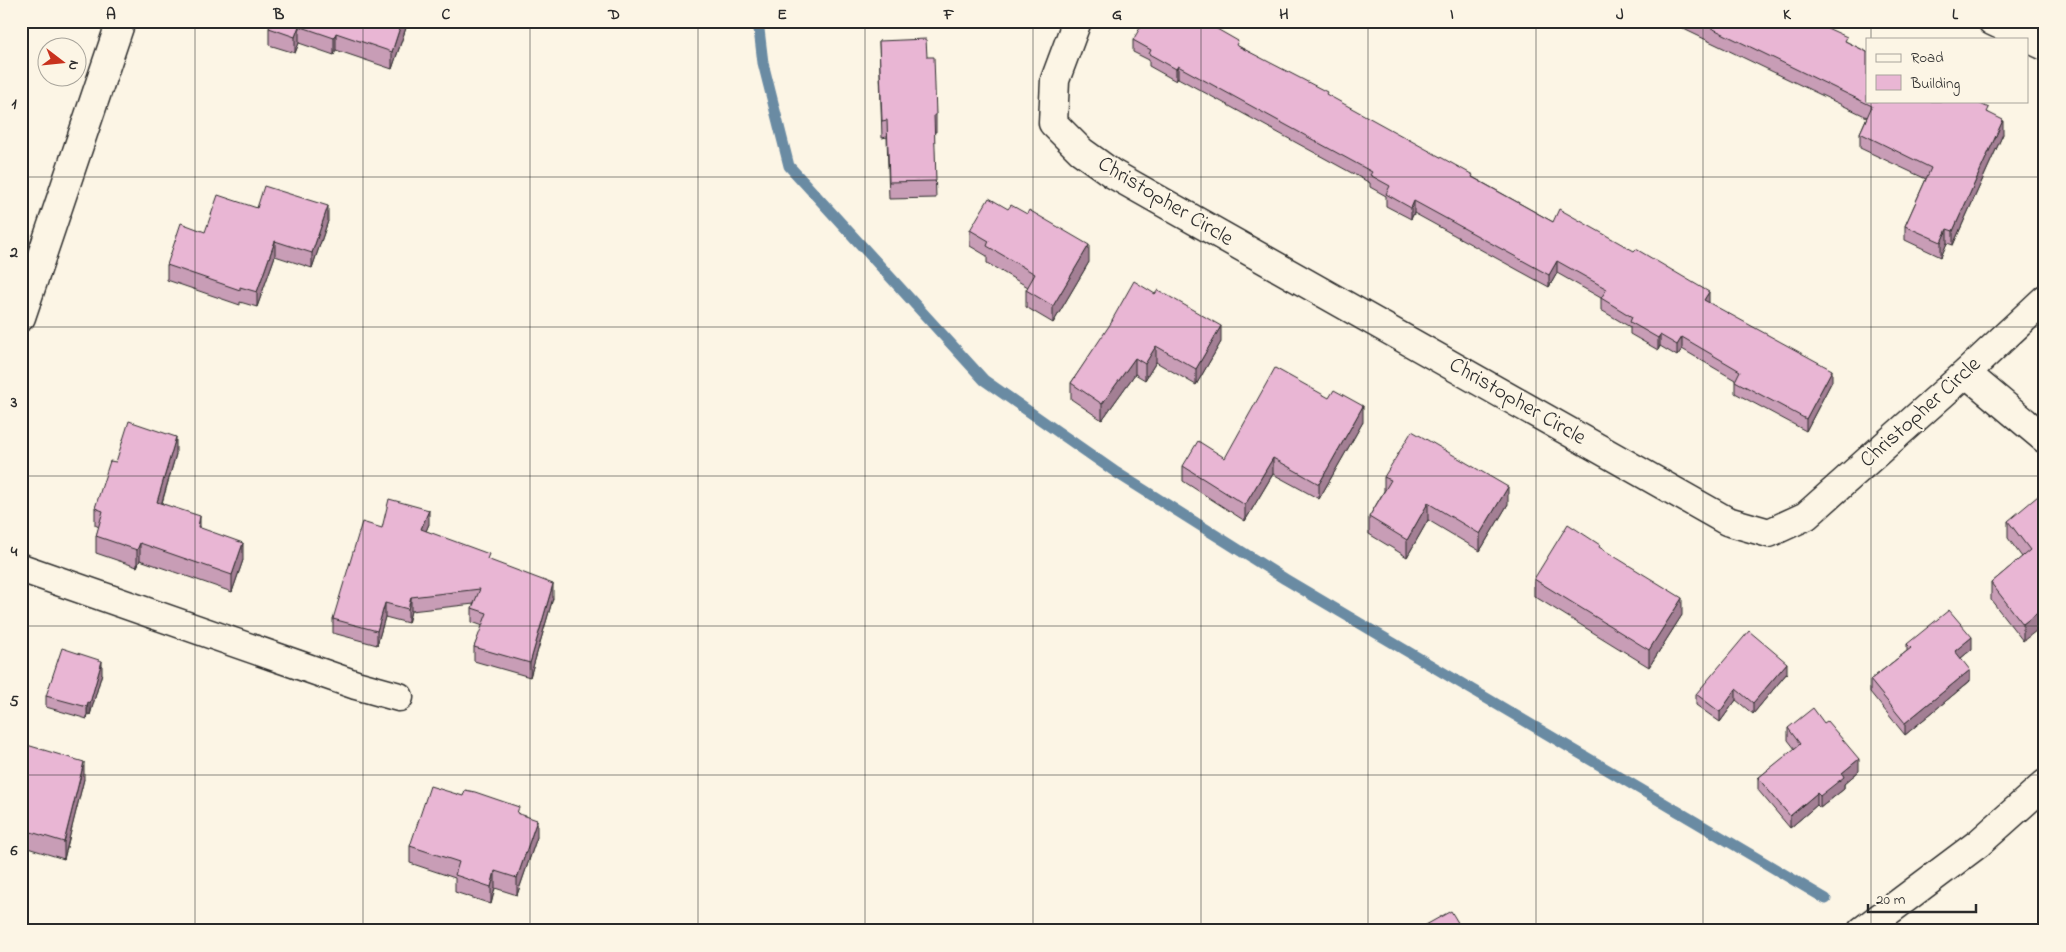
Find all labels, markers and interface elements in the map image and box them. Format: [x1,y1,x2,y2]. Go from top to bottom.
text: A [106,3,116,27]
text: B [273,3,285,27]
text: C [442,3,451,27]
text: D [607,3,620,27]
text: E [777,3,787,27]
text: F [943,3,955,27]
text: G [1112,3,1122,27]
text: H [1279,3,1289,27]
text: I [1450,3,1454,27]
text: J [1616,3,1624,27]
text: K [1783,3,1792,27]
text: L [1952,3,1959,27]
north arrow [38,38,88,88]
legend [1866,38,2028,102]
text: Road [1911,47,1944,69]
text: N [62,58,84,73]
text: Building [1910,73,1960,96]
text: 1 [11,92,17,116]
street label: Christopher Circle [1091,149,1239,255]
text: 2 [9,241,18,265]
street label: Christopher Circle [1443,350,1592,454]
street label: Christopher Circle [1853,350,1989,476]
text: 3 [10,391,18,415]
text: 4 [10,540,18,564]
text: 5 [9,690,19,714]
text: 6 [9,839,18,863]
scale bar [1868,882,1976,914]
text: 20 m [1876,889,1906,911]

